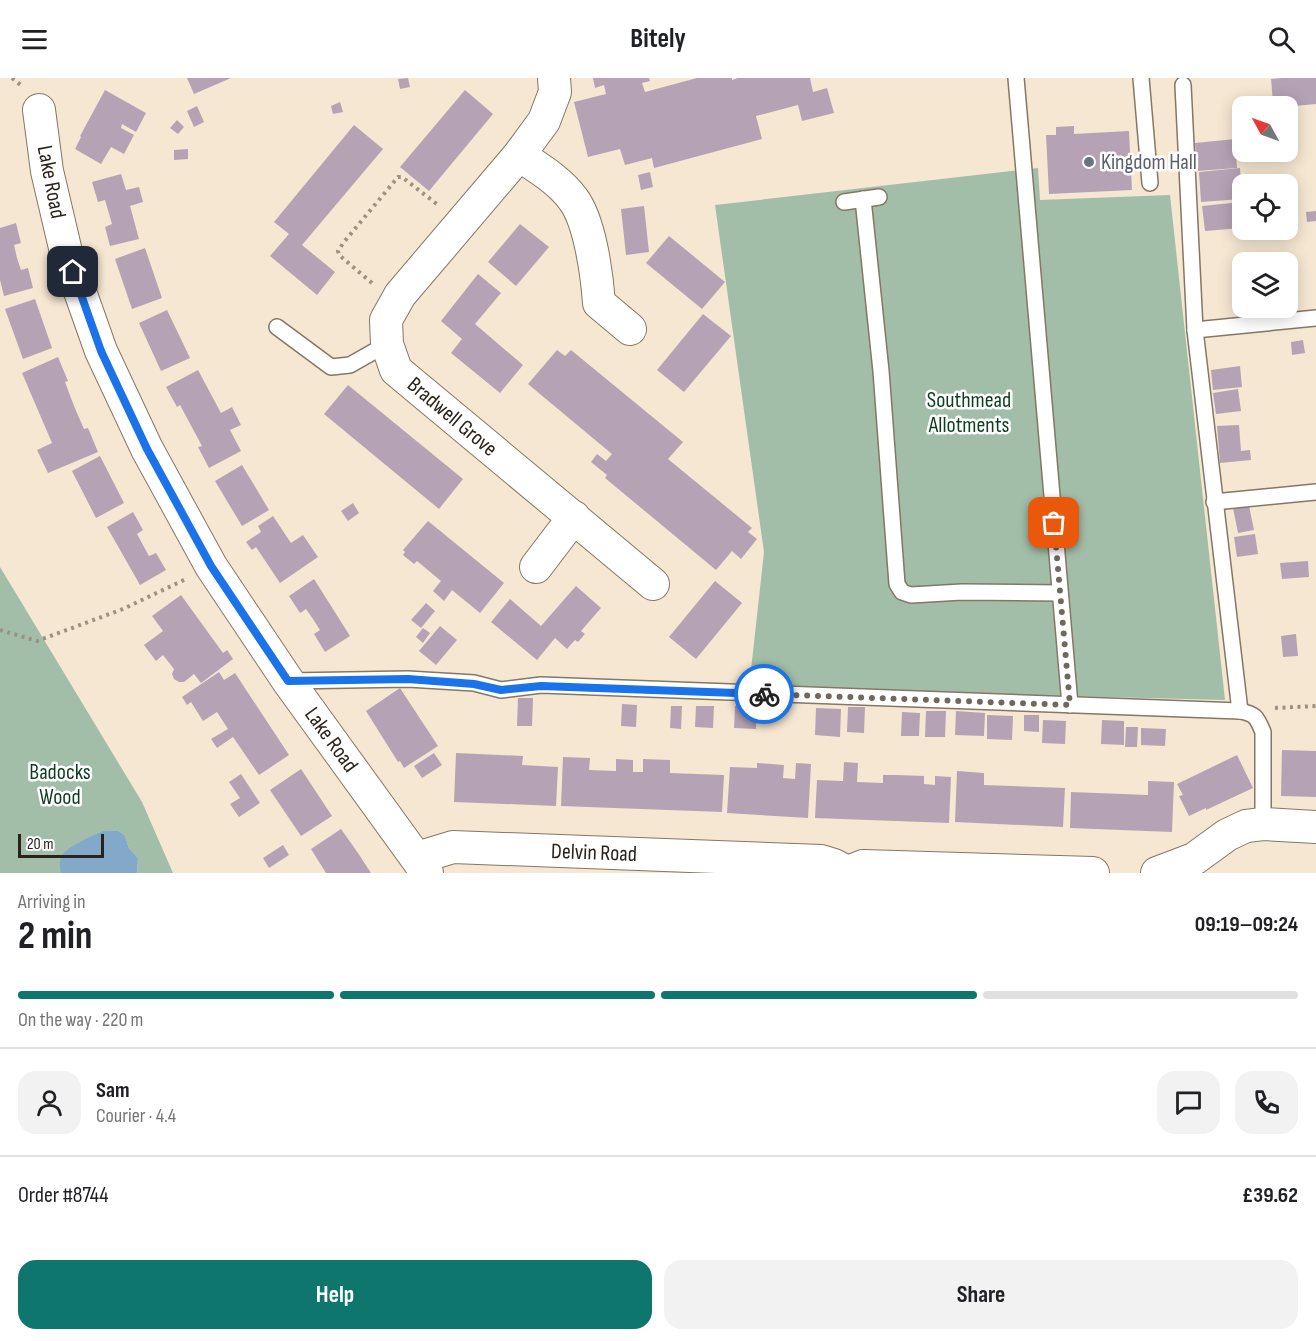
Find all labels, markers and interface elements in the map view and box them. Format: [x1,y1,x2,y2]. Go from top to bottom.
icon: menu [18,23,51,56]
text: Bitely [630,23,686,55]
icon: search [1265,23,1298,56]
north arrow [1232,96,1298,162]
map controls [1232,96,1298,318]
street label: Lake Road [31,143,71,221]
place label: Kingdom Hall [1101,149,1197,176]
marker: Kingdom Hall [1082,155,1096,169]
button: locate [1232,174,1298,240]
pin [47,246,98,297]
button: layers [1232,252,1298,318]
icon: home [56,255,89,288]
street label: Bradwell Grove [401,372,503,462]
park label: Southmead Allotments [927,387,1011,439]
pin [1028,497,1079,548]
icon: bag [1037,506,1070,539]
courier [734,664,794,724]
icon: bike [748,678,781,711]
street label: Lake Road [298,702,364,778]
park label: Badocks Wood [29,759,91,811]
scale bar [18,831,104,858]
text: 20 m [27,835,54,854]
street label: Delvin Road [551,838,637,868]
text: Arriving in [18,890,86,914]
text: 09:19–09:24 [1195,911,1298,938]
text: 2 min [18,913,92,960]
text: On the way · 220 m [18,1008,143,1032]
button: person [18,1071,81,1134]
button: chat [1157,1071,1220,1134]
button: phone [1235,1071,1298,1134]
text: Sam [96,1077,130,1104]
text: Courier · 4.4 [96,1104,176,1128]
text: Order #8744 [18,1182,108,1209]
text: £39.62 [1242,1182,1298,1209]
button: Help [18,1260,652,1329]
button: Share [664,1260,1298,1329]

